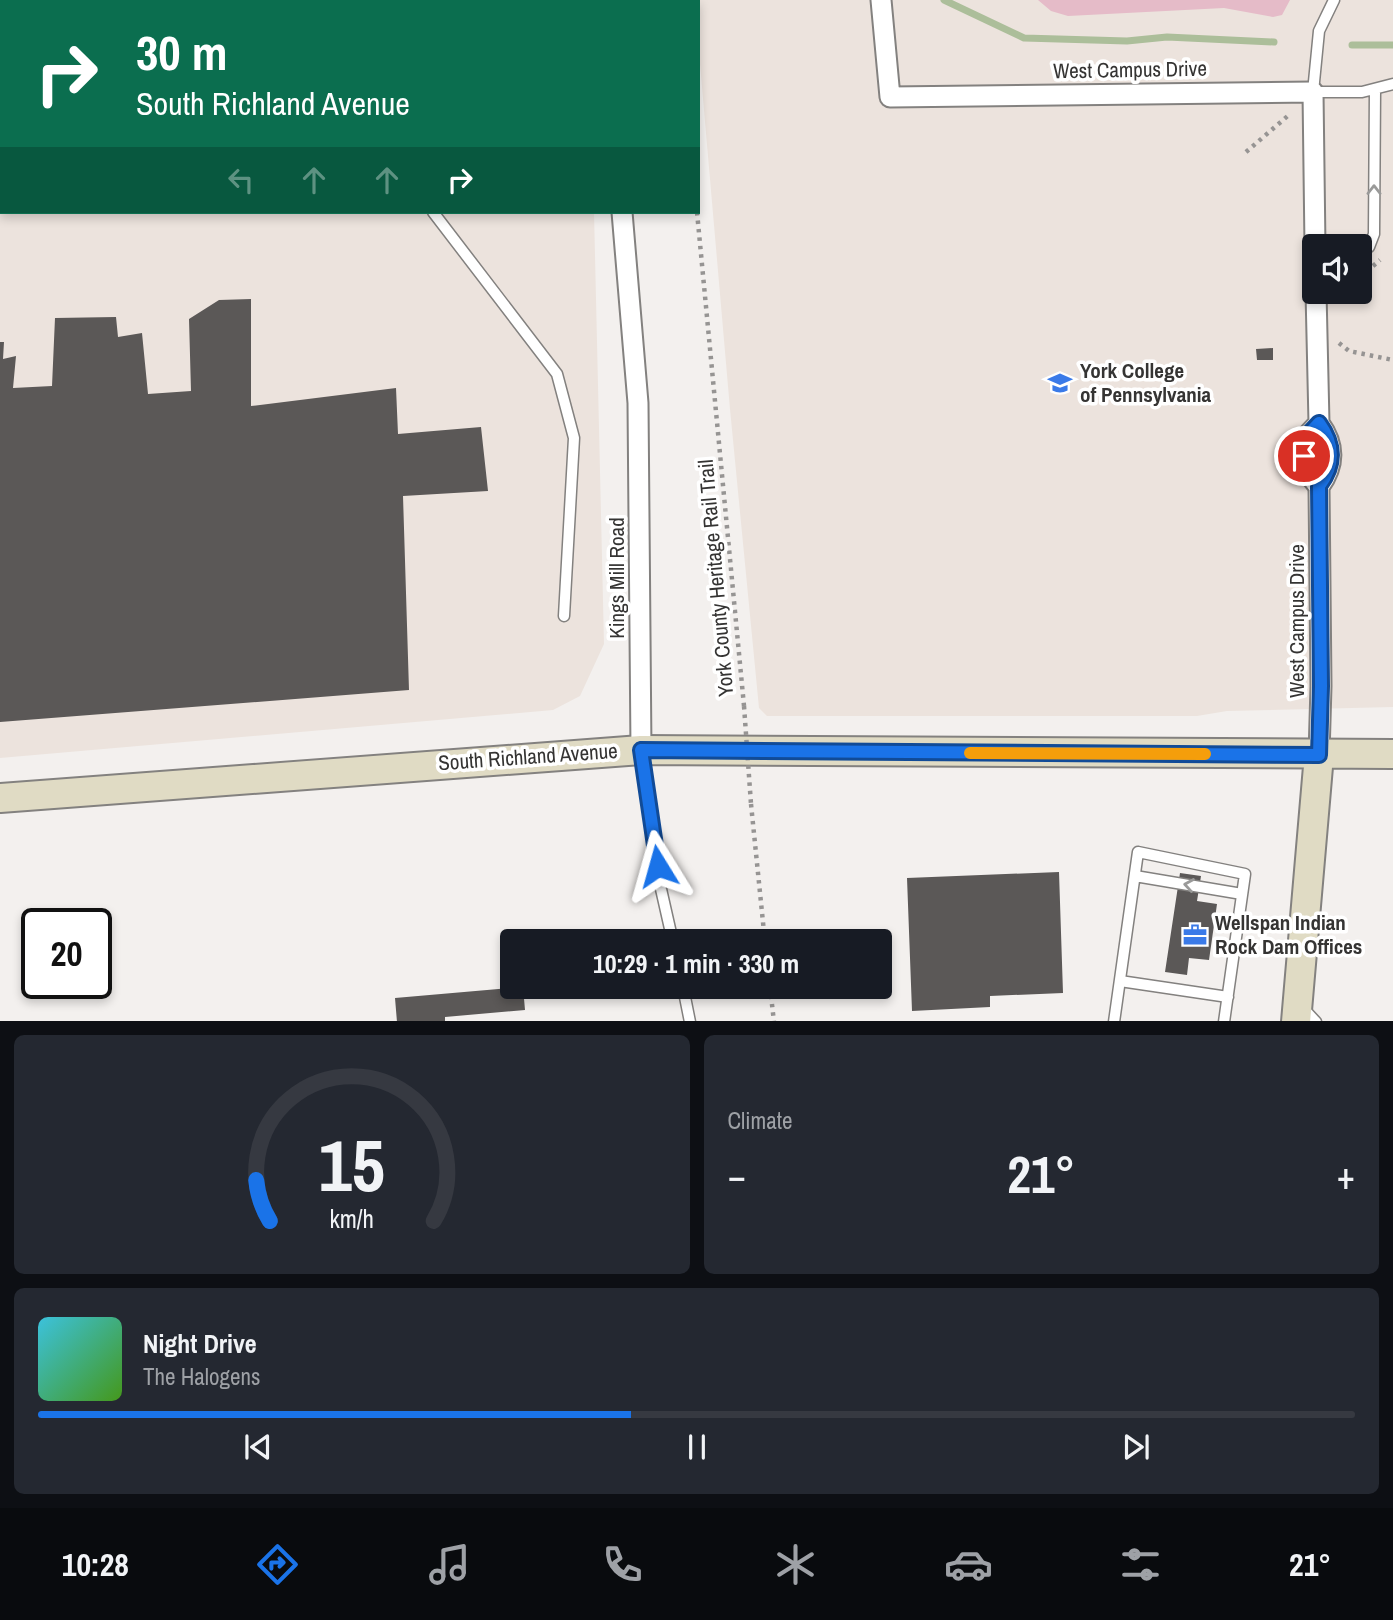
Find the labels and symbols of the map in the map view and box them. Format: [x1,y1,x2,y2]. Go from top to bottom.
street label: West Campus Drive [1053,54,1207,85]
one-way arrow [1366,185,1382,195]
place label: York College of Pennsylvania [1080,356,1212,409]
school or university icon: York College of Pennsylvania [1046,369,1074,397]
pin [1274,426,1334,486]
street label: York County Heritage Rail Trail [691,458,740,698]
street label: Kings Mill Road [602,517,631,639]
street label: West Campus Drive [1282,544,1311,698]
street label: South Richland Avenue [437,736,619,777]
position arrow [621,829,695,903]
one-way arrow [1183,878,1195,893]
speed limit sign: 20 [21,908,112,999]
place label: Wellspan Indian Rock Dam Offices [1215,908,1362,961]
office icon: Wellspan Indian Rock Dam Offices [1181,921,1209,949]

